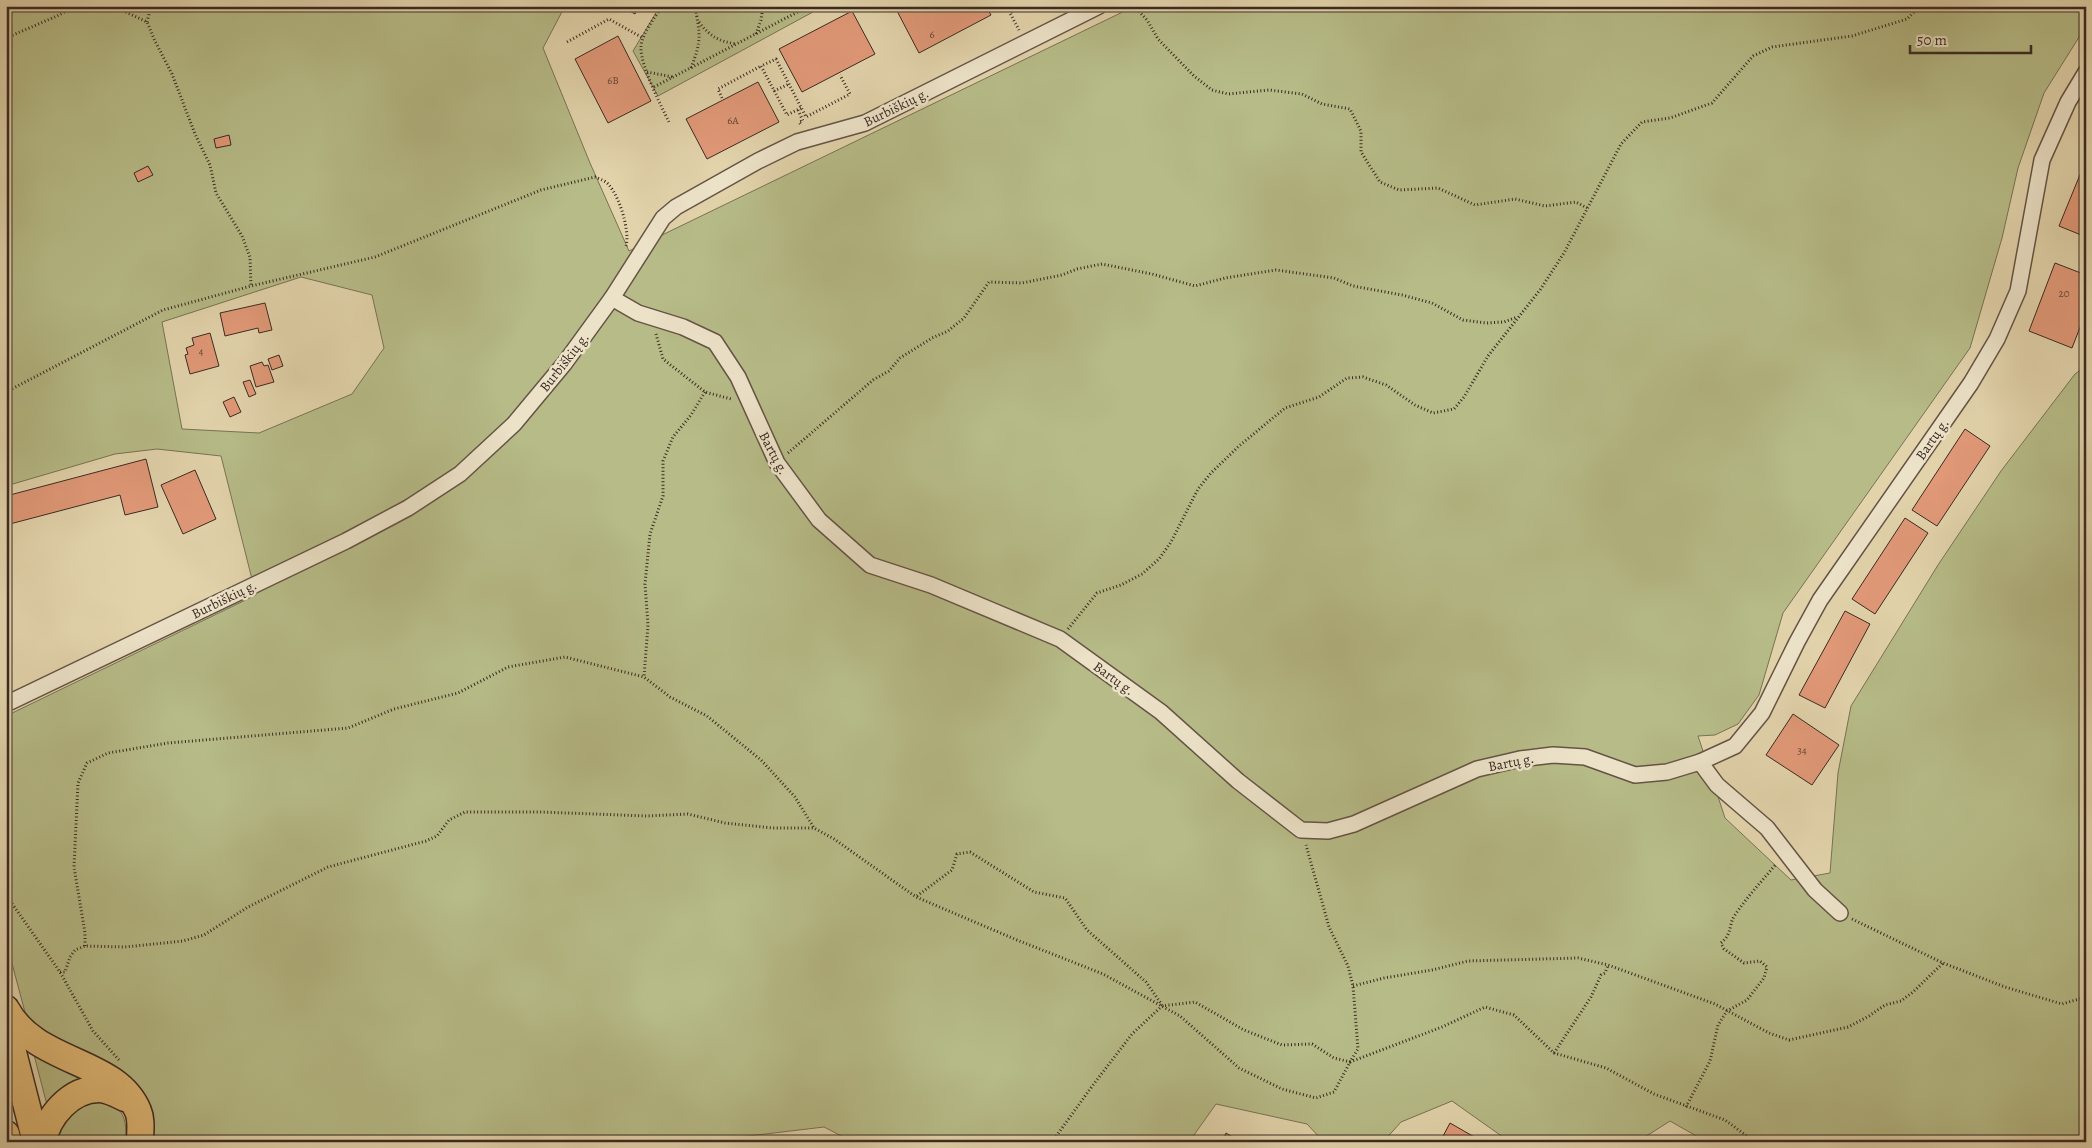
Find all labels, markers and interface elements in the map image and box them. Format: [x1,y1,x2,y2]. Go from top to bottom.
scale bar [1910,22,2031,54]
house number: 6 [929,27,935,42]
text: 50 m [1917,30,1947,50]
house number: 6B [607,73,619,88]
street label: Burbiškių g. [860,83,932,131]
house number: 6A [727,113,739,128]
house number: 20 [2058,286,2070,301]
street label: Burbiškių g. [535,329,594,396]
house number: 4 [199,344,204,359]
street label: Bartų g. [1911,415,1954,464]
street label: Bartų g. [754,428,793,478]
street label: Burbiškių g. [188,575,260,623]
street label: Bartų g. [1089,657,1138,700]
house number: 34 [1797,743,1807,758]
street label: Bartų g. [1486,749,1536,776]

